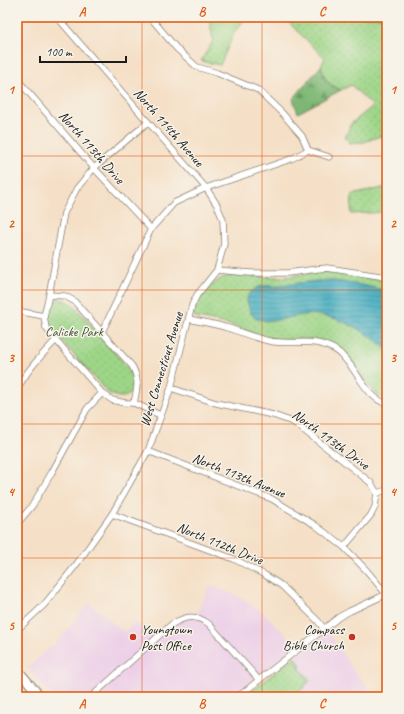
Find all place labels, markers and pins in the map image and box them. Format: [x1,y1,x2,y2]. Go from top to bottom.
place label: Youngtown Post Office [141,621,192,654]
place label: Compass Bible Church [283,621,345,654]
marker: Youngtown Post Office [128,632,138,642]
marker: Compass Bible Church [347,632,357,642]

